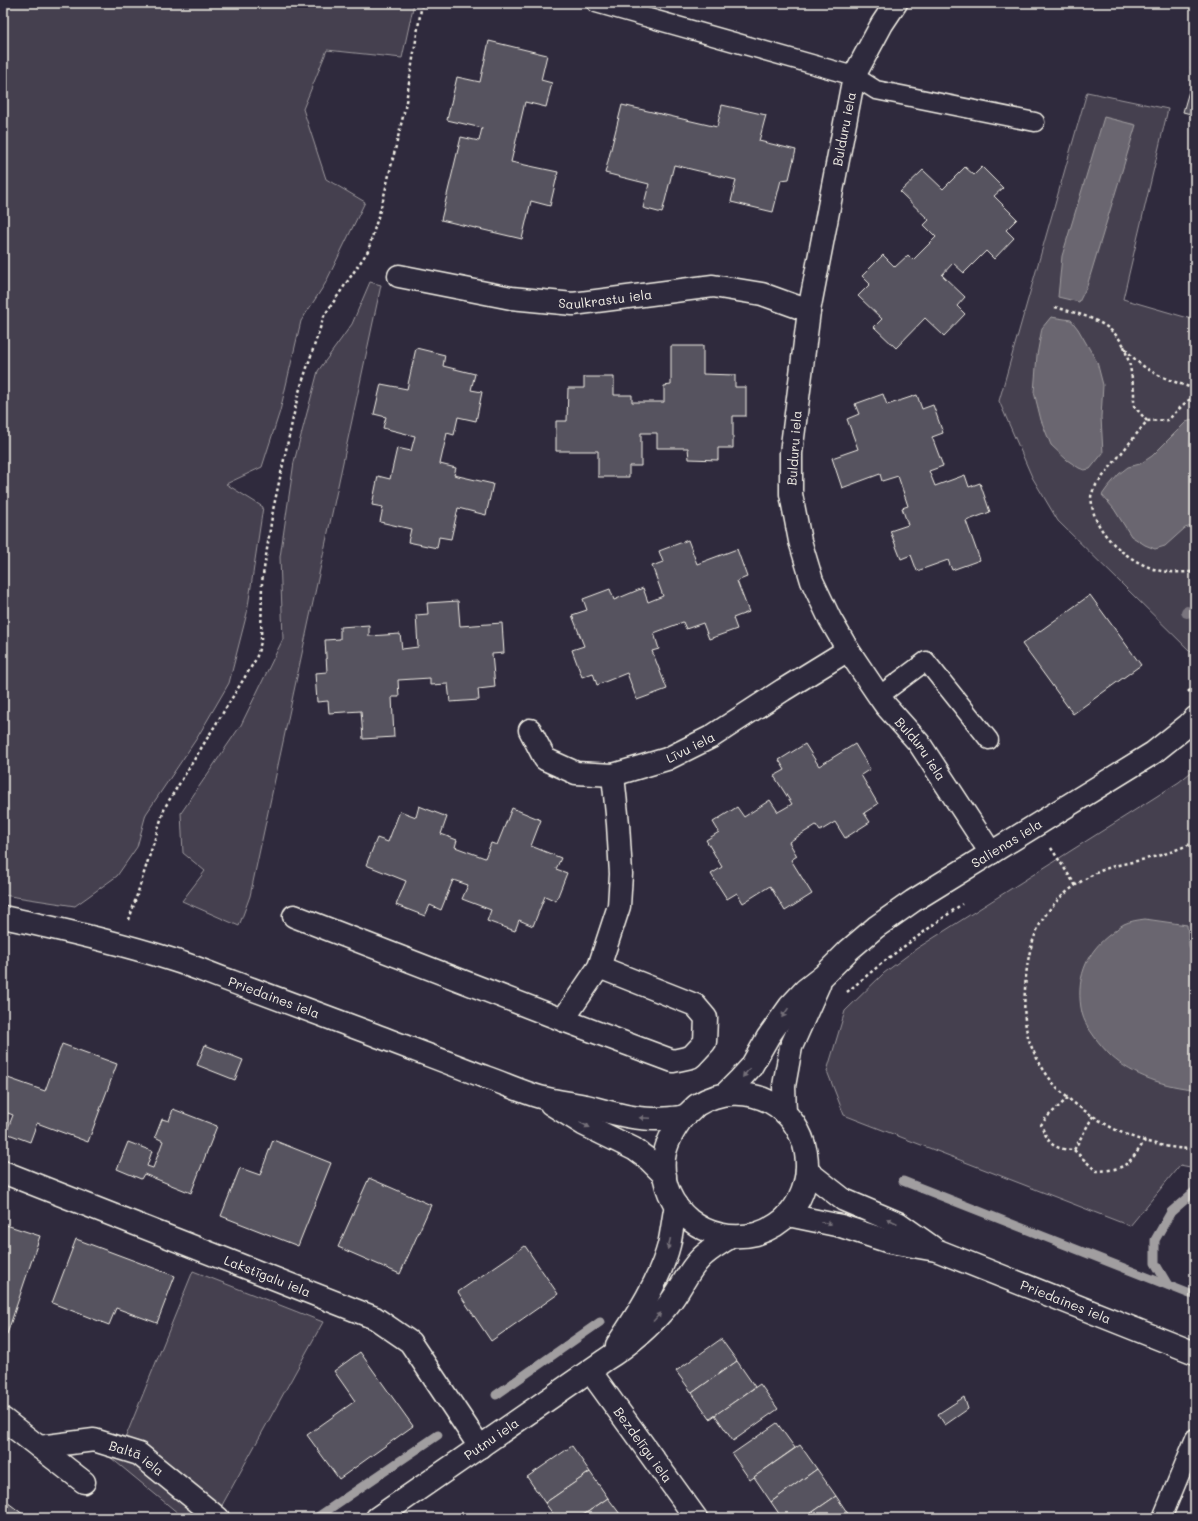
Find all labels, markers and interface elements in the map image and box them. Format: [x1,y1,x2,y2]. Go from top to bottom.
street label: Bulduru iela [828,90,859,167]
street label: Saulkrastu iela [558,285,653,312]
street label: Bulduru iela [782,410,805,486]
street label: Bulduru iela [892,713,950,783]
street label: Līvu iela [663,728,717,766]
street label: Salienas iela [968,815,1045,871]
street label: Priedaines iela [226,972,322,1021]
one-way arrow [781,1007,789,1018]
one-way arrow [741,1068,750,1079]
one-way arrow [639,1115,651,1122]
one-way arrow [579,1121,591,1128]
one-way arrow [887,1218,898,1224]
one-way arrow [820,1220,832,1226]
one-way arrow [665,1238,671,1250]
street label: Lakstīgalu iela [222,1251,313,1300]
street label: Priedaines iela [1018,1275,1114,1327]
one-way arrow [652,1312,661,1323]
street label: Bezdelīgu iela [611,1403,677,1486]
street label: Putnu iela [460,1414,522,1463]
street label: Baltā iela [107,1436,168,1479]

